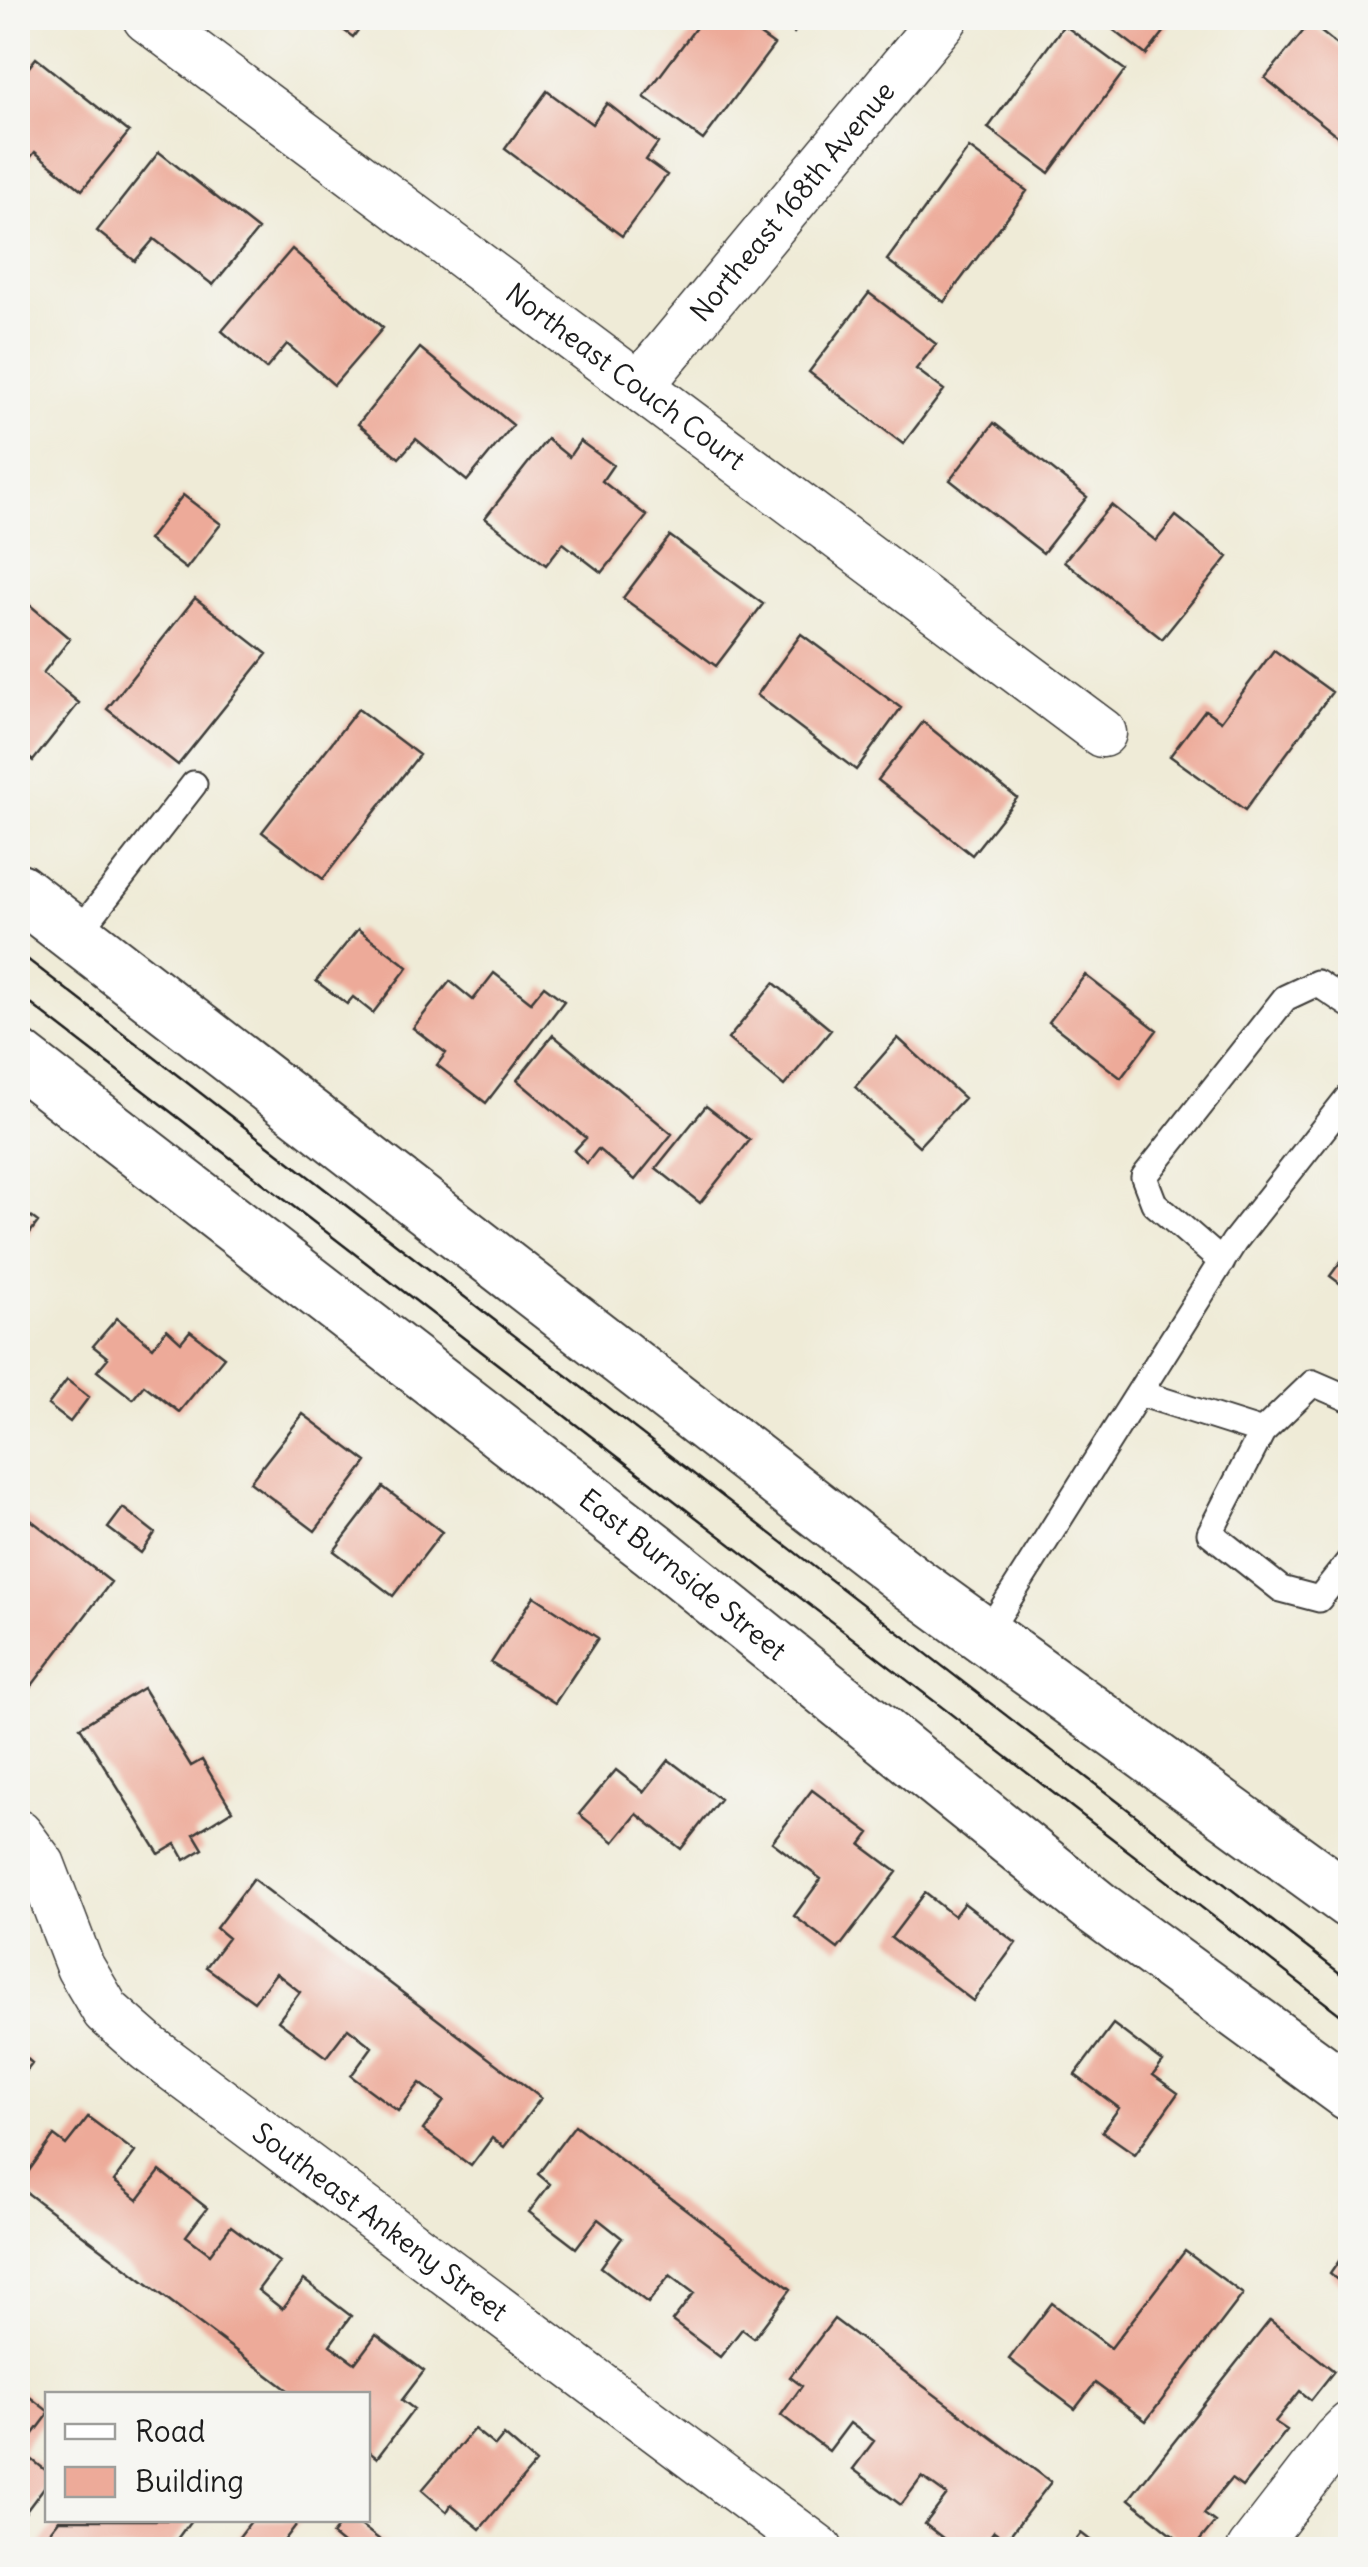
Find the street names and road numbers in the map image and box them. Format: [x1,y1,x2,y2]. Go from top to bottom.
street label: Northeast 168th Avenue [682,74,902,329]
street label: Northeast Couch Court [499,275,753,478]
street label: East Burnside Street [572,1481,794,1668]
street label: Southeast Ankeny Street [245,2115,515,2329]

